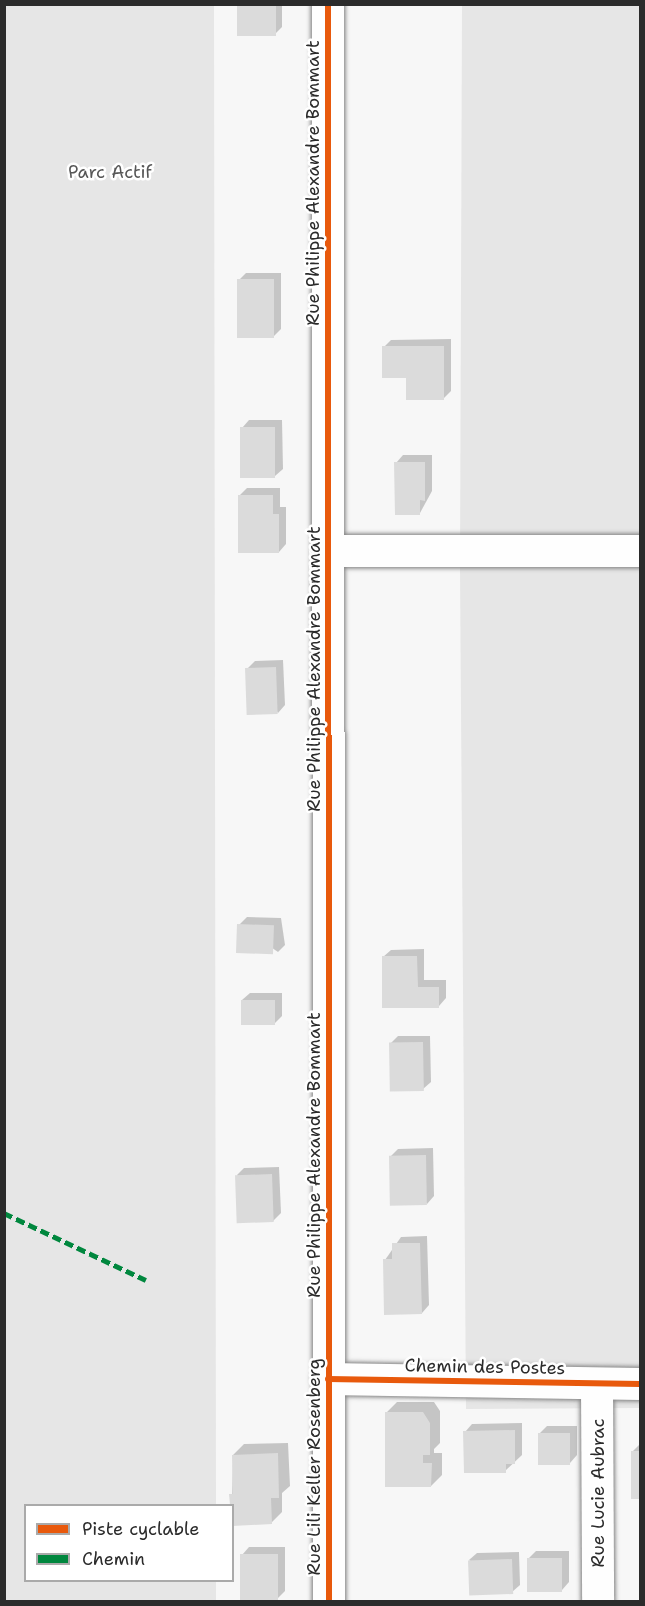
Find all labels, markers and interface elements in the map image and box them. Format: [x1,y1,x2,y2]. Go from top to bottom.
street label: Rue Philippe Alexandre Bommart [302,40,324,326]
park label: Parc Actif [68,161,152,183]
street label: Rue Philippe Alexandre Bommart [303,526,325,812]
street label: Rue Philippe Alexandre Bommart [303,1012,325,1298]
street label: Chemin des Postes [404,1355,566,1379]
street label: Rue Lili Keller Rosenberg [303,1358,325,1576]
street label: Rue Lucie Aubrac [587,1419,609,1567]
legend [24,1504,234,1582]
text: Piste cyclable [82,1517,199,1541]
text: Chemin [82,1547,145,1571]

